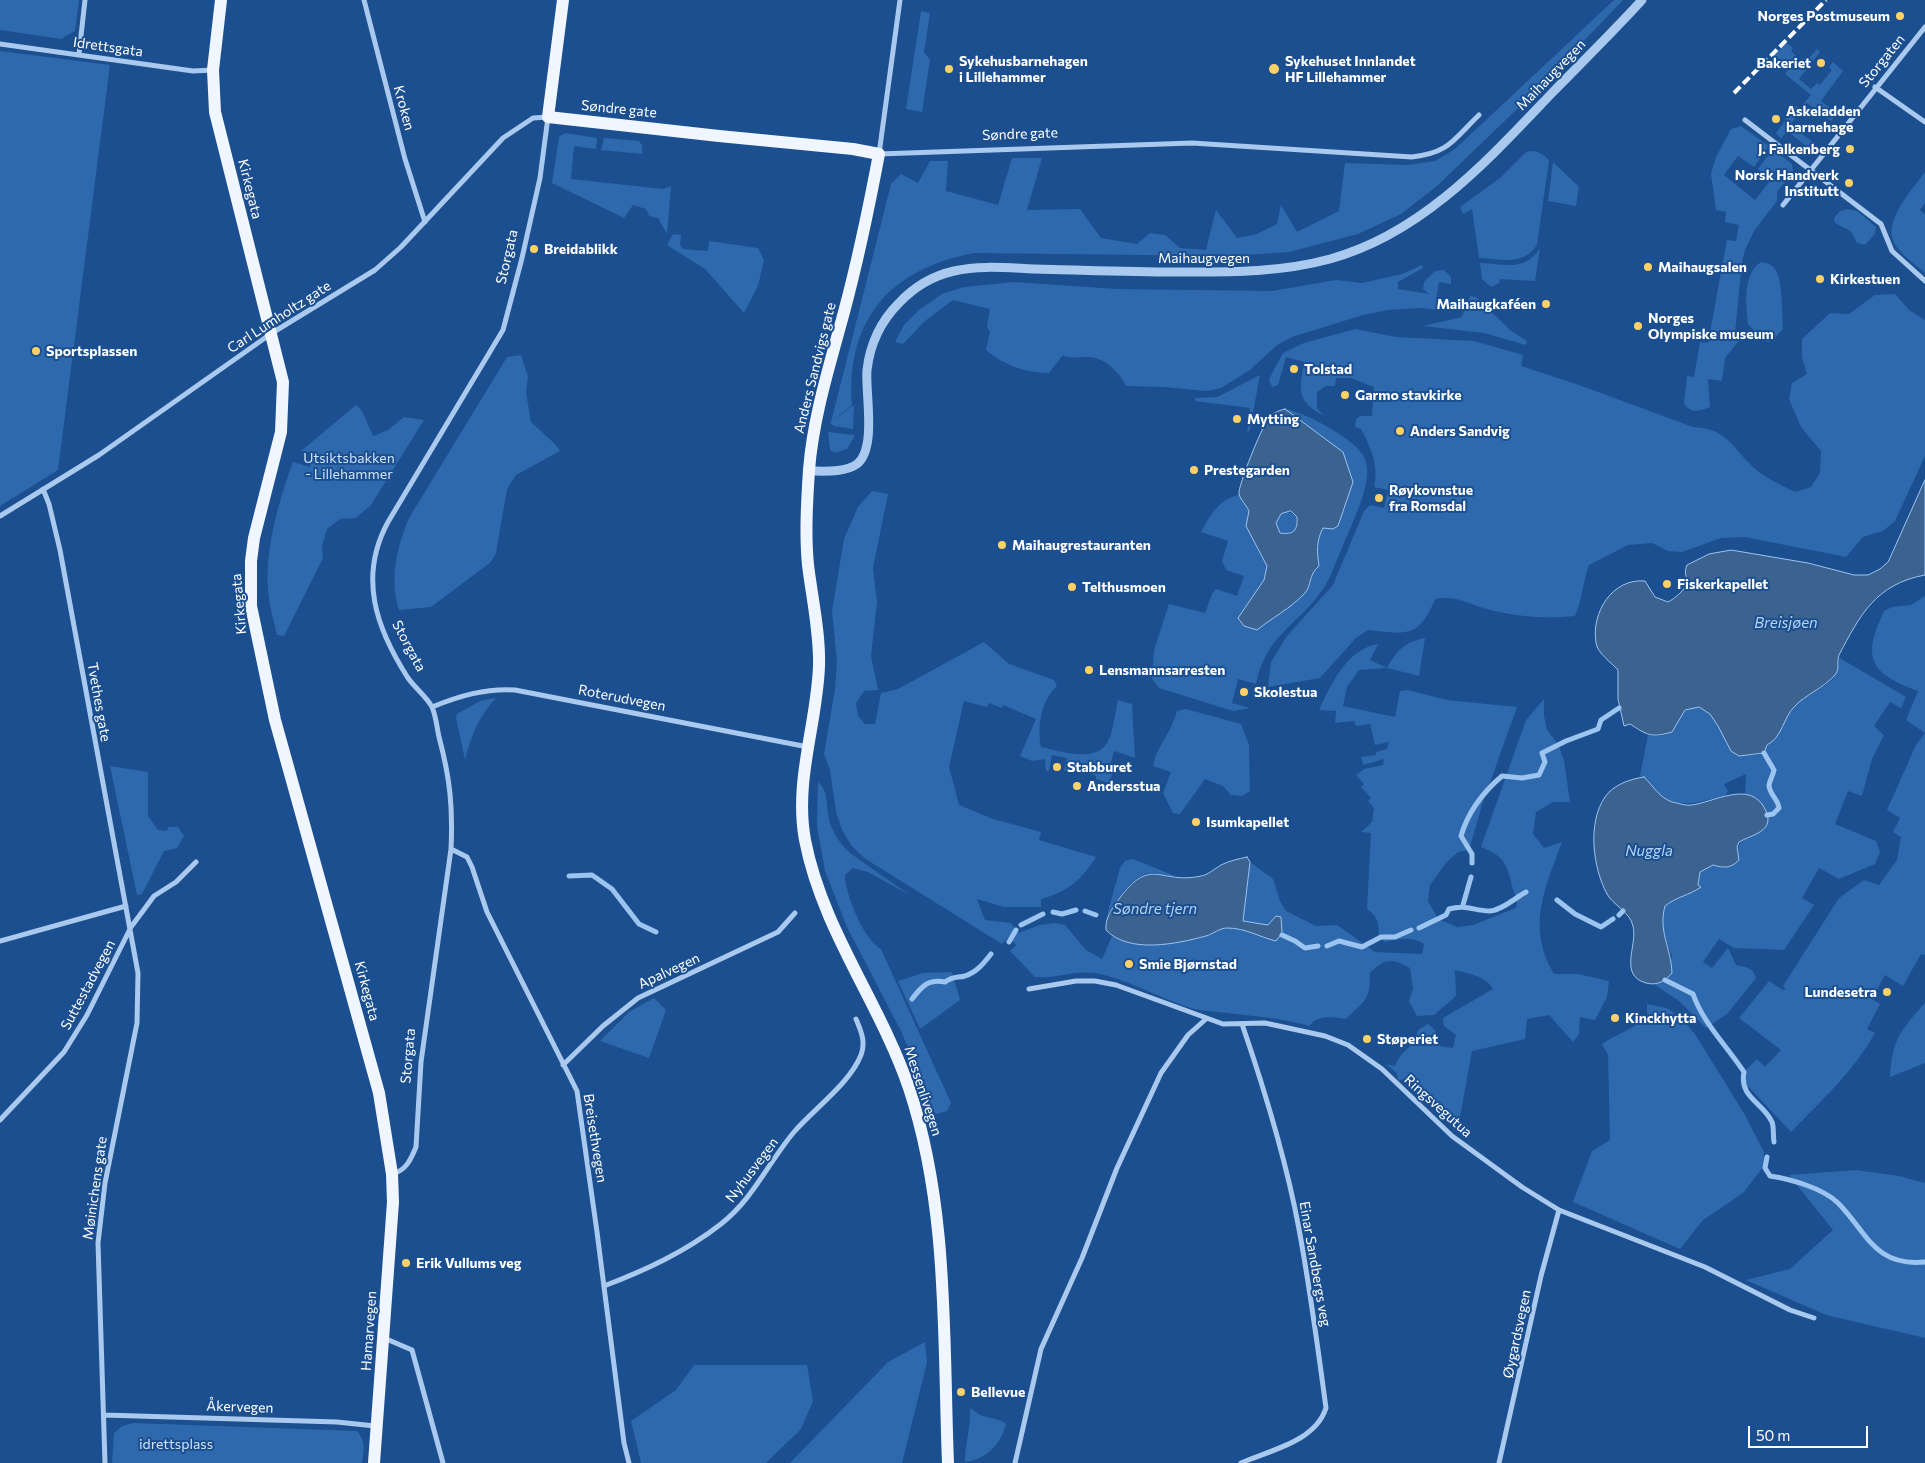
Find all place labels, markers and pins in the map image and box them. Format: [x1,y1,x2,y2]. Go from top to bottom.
place label: Norges Postmuseum [1757,8,1890,24]
marker: Norges Postmuseum [1894,10,1906,22]
place label: Sykehusbarnehagen i Lillehammer [959,53,1088,85]
place label: Sykehuset Innlandet HF Lillehammer [1285,53,1416,85]
place label: Bakeriet [1756,55,1811,71]
marker: Bakeriet [1815,57,1827,69]
marker: Sykehuset Innlandet HF Lillehammer [1267,62,1281,76]
marker: Sykehusbarnehagen i Lillehammer [943,63,955,75]
place label: Askeladden barnehage [1786,103,1861,136]
marker: Askeladden barnehage [1770,113,1782,125]
place label: J. Falkenberg [1758,141,1840,157]
marker: J. Falkenberg [1844,143,1856,155]
place label: Norsk Handverk Institutt [1735,167,1839,200]
marker: Norsk Handverk Institutt [1843,177,1855,189]
place label: Breidablikk [544,241,618,257]
marker: Breidablikk [528,243,540,255]
place label: Maihaugsalen [1658,259,1747,275]
marker: Maihaugsalen [1642,261,1654,273]
place label: Kirkestuen [1830,271,1900,287]
marker: Kirkestuen [1814,273,1826,285]
place label: Maihaugkaféen [1436,296,1536,312]
marker: Maihaugkaféen [1540,298,1552,310]
place label: Norges Olympiske museum [1648,310,1774,342]
marker: Norges Olympiske museum [1632,320,1644,332]
place label: Sportsplassen [46,343,137,359]
marker: Sportsplassen [30,345,42,357]
place label: Tolstad [1304,361,1352,377]
marker: Tolstad [1288,363,1300,375]
place label: Garmo stavkirke [1355,387,1462,403]
marker: Garmo stavkirke [1339,389,1351,401]
place label: Mytting [1247,411,1299,427]
marker: Mytting [1231,413,1243,425]
place label: Anders Sandvig [1410,423,1510,439]
marker: Anders Sandvig [1394,425,1406,437]
place label: Prestegarden [1204,462,1290,478]
marker: Prestegarden [1188,464,1200,476]
place label: Røykovnstue fra Romsdal [1389,482,1473,514]
marker: Røykovnstue fra Romsdal [1373,492,1385,504]
place label: Maihaugrestauranten [1012,537,1151,553]
marker: Maihaugrestauranten [996,539,1008,551]
place label: Fiskerkapellet [1677,576,1768,592]
marker: Fiskerkapellet [1661,578,1673,590]
place label: Telthusmoen [1082,579,1166,595]
marker: Telthusmoen [1066,581,1078,593]
place label: Lensmannsarresten [1099,662,1225,678]
marker: Lensmannsarresten [1083,664,1095,676]
place label: Skolestua [1254,684,1317,700]
marker: Skolestua [1238,686,1250,698]
place label: Stabburet [1067,759,1132,775]
marker: Stabburet [1051,761,1063,773]
place label: Andersstua [1087,778,1160,794]
marker: Andersstua [1071,780,1083,792]
place label: Isumkapellet [1206,814,1289,830]
marker: Isumkapellet [1190,816,1202,828]
place label: Smie Bjørnstad [1139,956,1237,972]
marker: Smie Bjørnstad [1123,958,1135,970]
place label: Lundesetra [1804,984,1877,1000]
marker: Lundesetra [1881,986,1893,998]
place label: Kinckhytta [1625,1010,1696,1026]
marker: Kinckhytta [1609,1012,1621,1024]
place label: Støperiet [1377,1031,1438,1047]
marker: Støperiet [1361,1033,1373,1045]
place label: Erik Vullums veg [416,1255,521,1271]
marker: Erik Vullums veg [400,1257,412,1269]
place label: Bellevue [971,1384,1025,1400]
marker: Bellevue [955,1386,967,1398]

